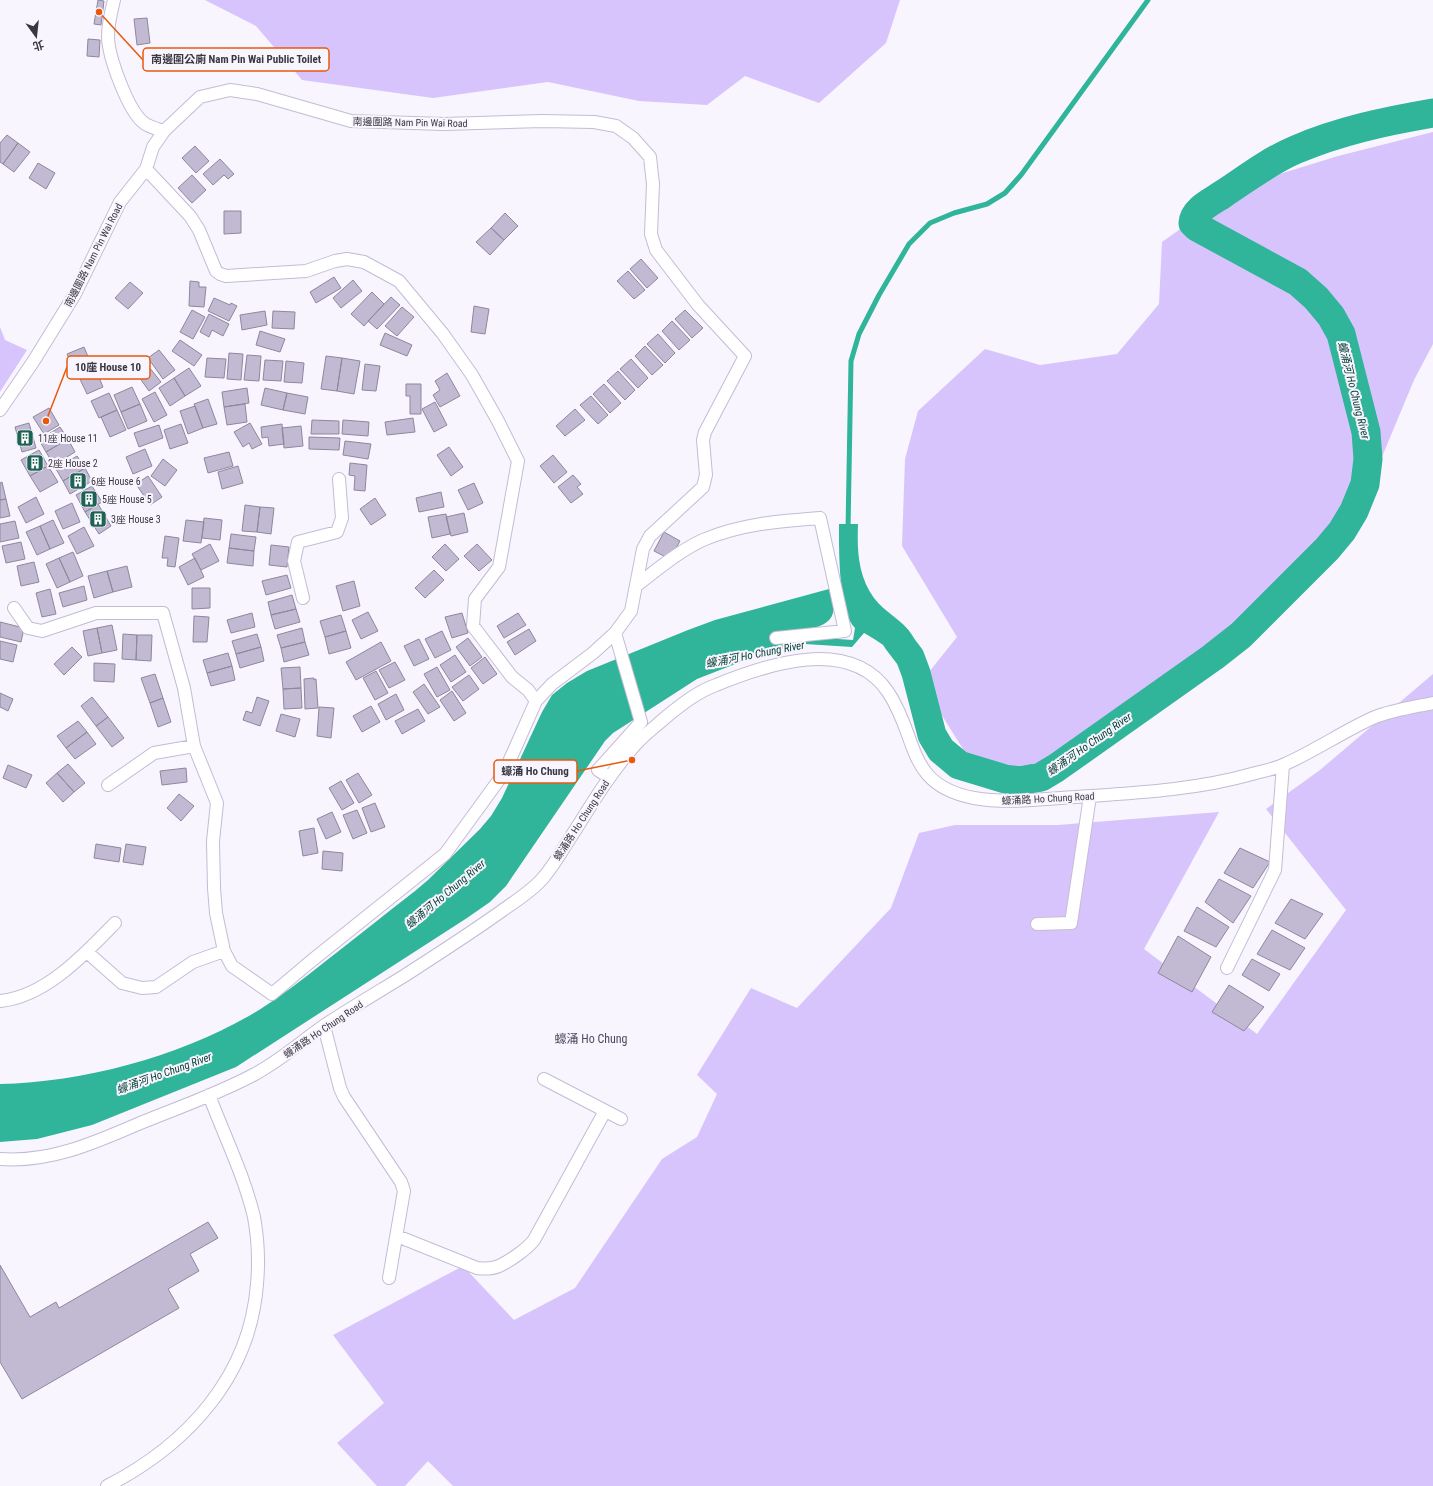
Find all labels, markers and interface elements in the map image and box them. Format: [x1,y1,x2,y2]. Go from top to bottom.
north arrow [16,16,56,56]
text: 北 [31,37,45,53]
callout: 南邊圍公廁 Nam Pin Wai Public Toilet [143,48,329,71]
text: 南邊圍公廁 Nam Pin Wai Public Toilet [151,53,322,66]
street label: 南邊圍路 Nam Pin Wai Road [352,116,468,129]
street label: 南邊圍路 Nam Pin Wai Road [62,201,124,309]
water label: 蠔涌河 Ho Chung River [1335,340,1372,441]
callout: 10座 House 10 [67,356,150,379]
text: 10座 House 10 [75,361,142,374]
building icon: 11座 House 11 [15,428,35,448]
place label: 11座 House 11 [38,433,98,444]
building icon: 2座 House 2 [25,453,45,473]
place label: 2座 House 2 [48,458,98,469]
building icon: 6座 House 6 [68,471,88,491]
place label: 6座 House 6 [91,476,141,487]
building icon: 5座 House 5 [79,489,99,509]
place label: 5座 House 5 [102,494,152,505]
building icon: 3座 House 3 [88,509,108,529]
place label: 3座 House 3 [111,514,161,525]
water label: 蠔涌河 Ho Chung River [705,638,806,670]
water label: 蠔涌河 Ho Chung River [1045,710,1135,778]
callout: 蠔涌 Ho Chung [494,760,577,783]
text: 蠔涌 Ho Chung [501,765,569,778]
street label: 蠔涌路 Ho Chung Road [551,778,611,862]
street label: 蠔涌路 Ho Chung Road [1001,791,1095,806]
water label: 蠔涌河 Ho Chung River [403,857,488,932]
street label: 蠔涌路 Ho Chung Road [282,999,365,1060]
district label: 蠔涌 Ho Chung [554,1032,628,1046]
water label: 蠔涌河 Ho Chung River [115,1050,214,1097]

